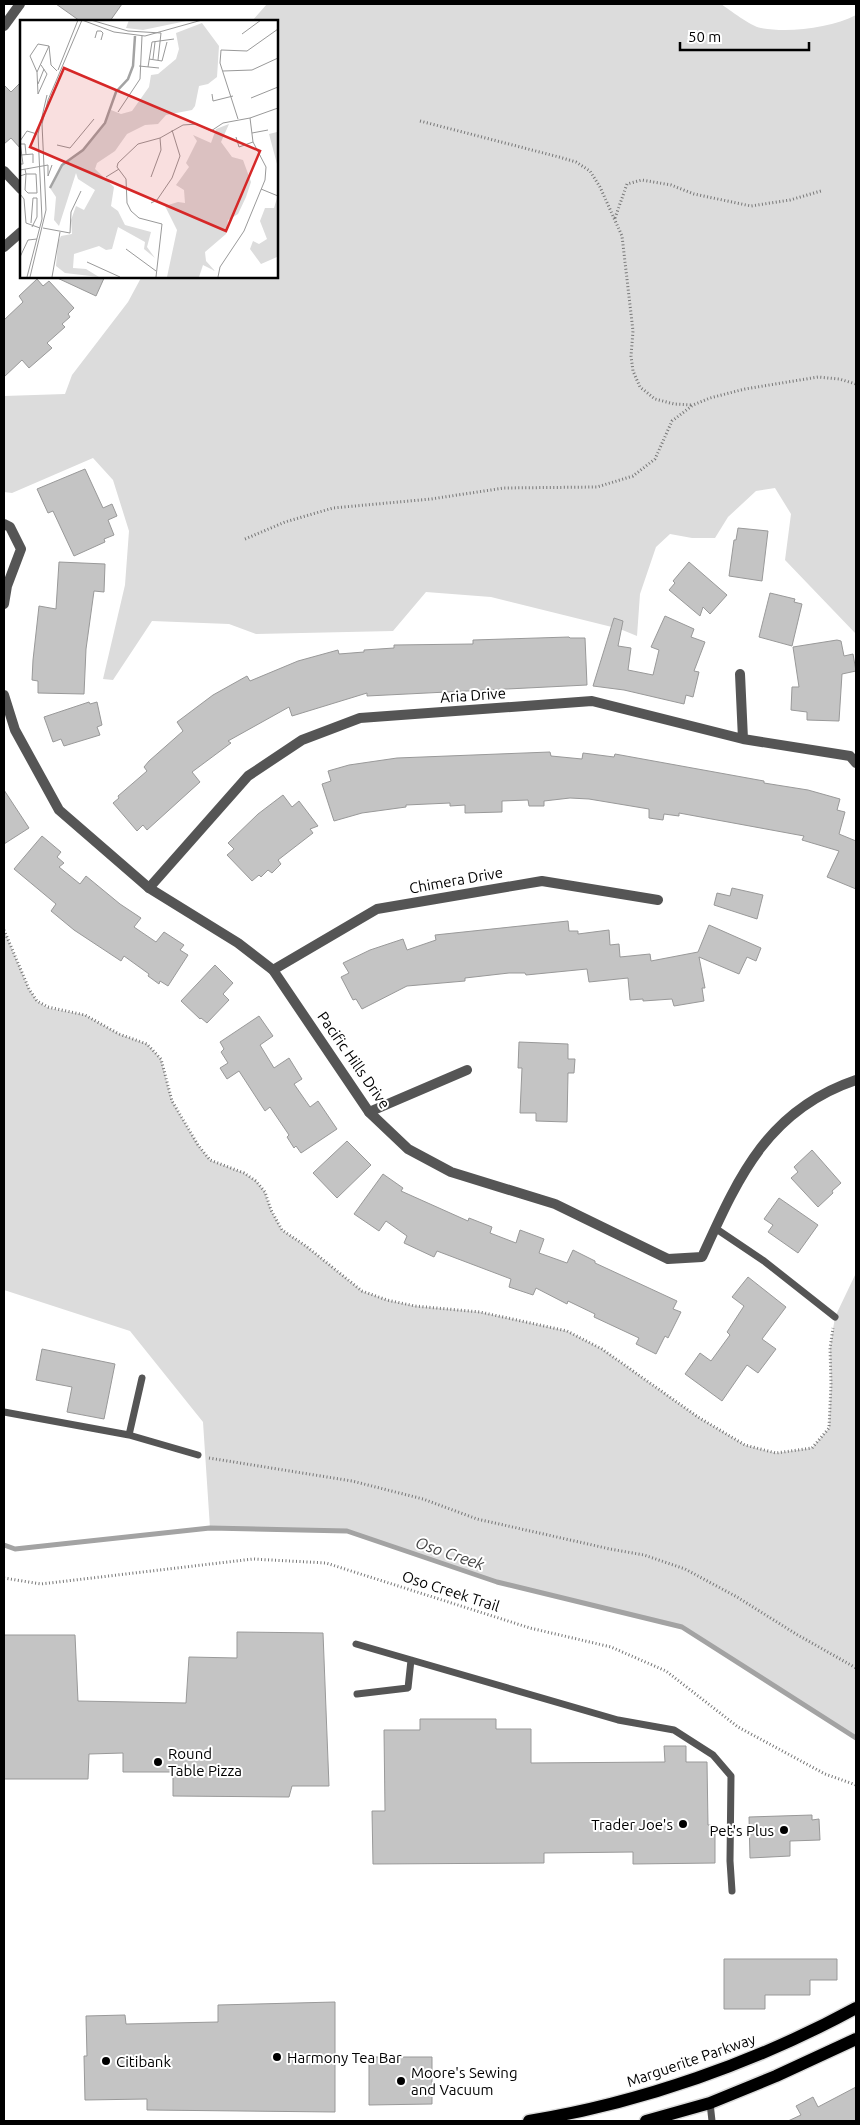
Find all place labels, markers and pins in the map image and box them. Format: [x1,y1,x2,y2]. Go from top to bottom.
place label: Round Table Pizza [168,1745,242,1779]
marker: Round Table Pizza [152,1756,164,1768]
place label: Trader Joe's [591,1816,673,1833]
marker: Trader Joe's [677,1818,689,1830]
place label: Pet's Plus [710,1822,774,1839]
marker: Pet's Plus [778,1824,790,1836]
place label: Harmony Tea Bar [287,2049,402,2066]
marker: Harmony Tea Bar [271,2051,283,2063]
place label: Citibank [116,2053,171,2070]
marker: Citibank [100,2055,112,2067]
place label: Moore's Sewing and Vacuum [411,2064,518,2098]
marker: Moore's Sewing and Vacuum [395,2075,407,2087]

